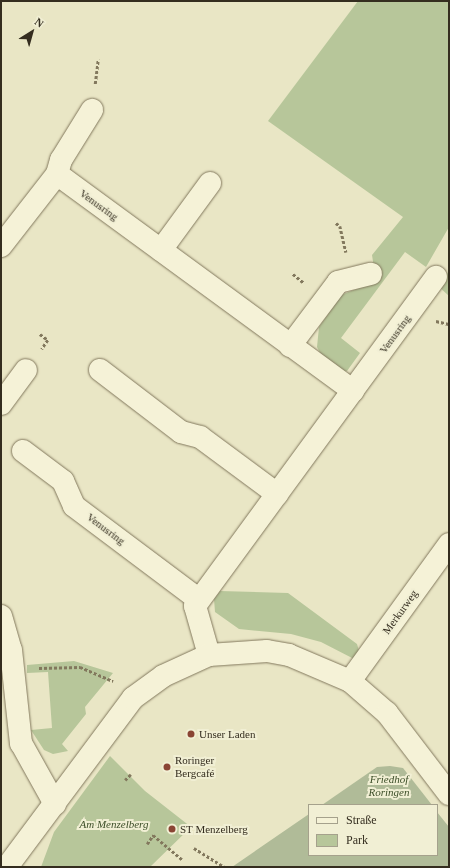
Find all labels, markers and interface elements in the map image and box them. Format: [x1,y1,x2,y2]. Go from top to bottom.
north arrow [12,12,52,52]
text: N [32,15,46,30]
street label: Venusring [77,187,121,223]
street label: Venusring [377,312,413,356]
street label: Venusring [84,510,128,548]
street label: Merkurweg [380,587,420,637]
place label: Unser Laden [199,727,256,741]
marker: Unser Laden [186,729,196,739]
place label: Roringer Bergcafé [175,754,214,780]
marker: Roringer Bergcafé [162,762,172,772]
park label: Friedhof Roringen [369,773,409,799]
legend [308,804,438,856]
text: Straße [346,813,377,827]
park label: Am Menzelberg [80,817,148,831]
place label: ST Menzelberg [180,822,248,836]
marker: ST Menzelberg [167,824,177,834]
text: Park [346,833,368,847]

